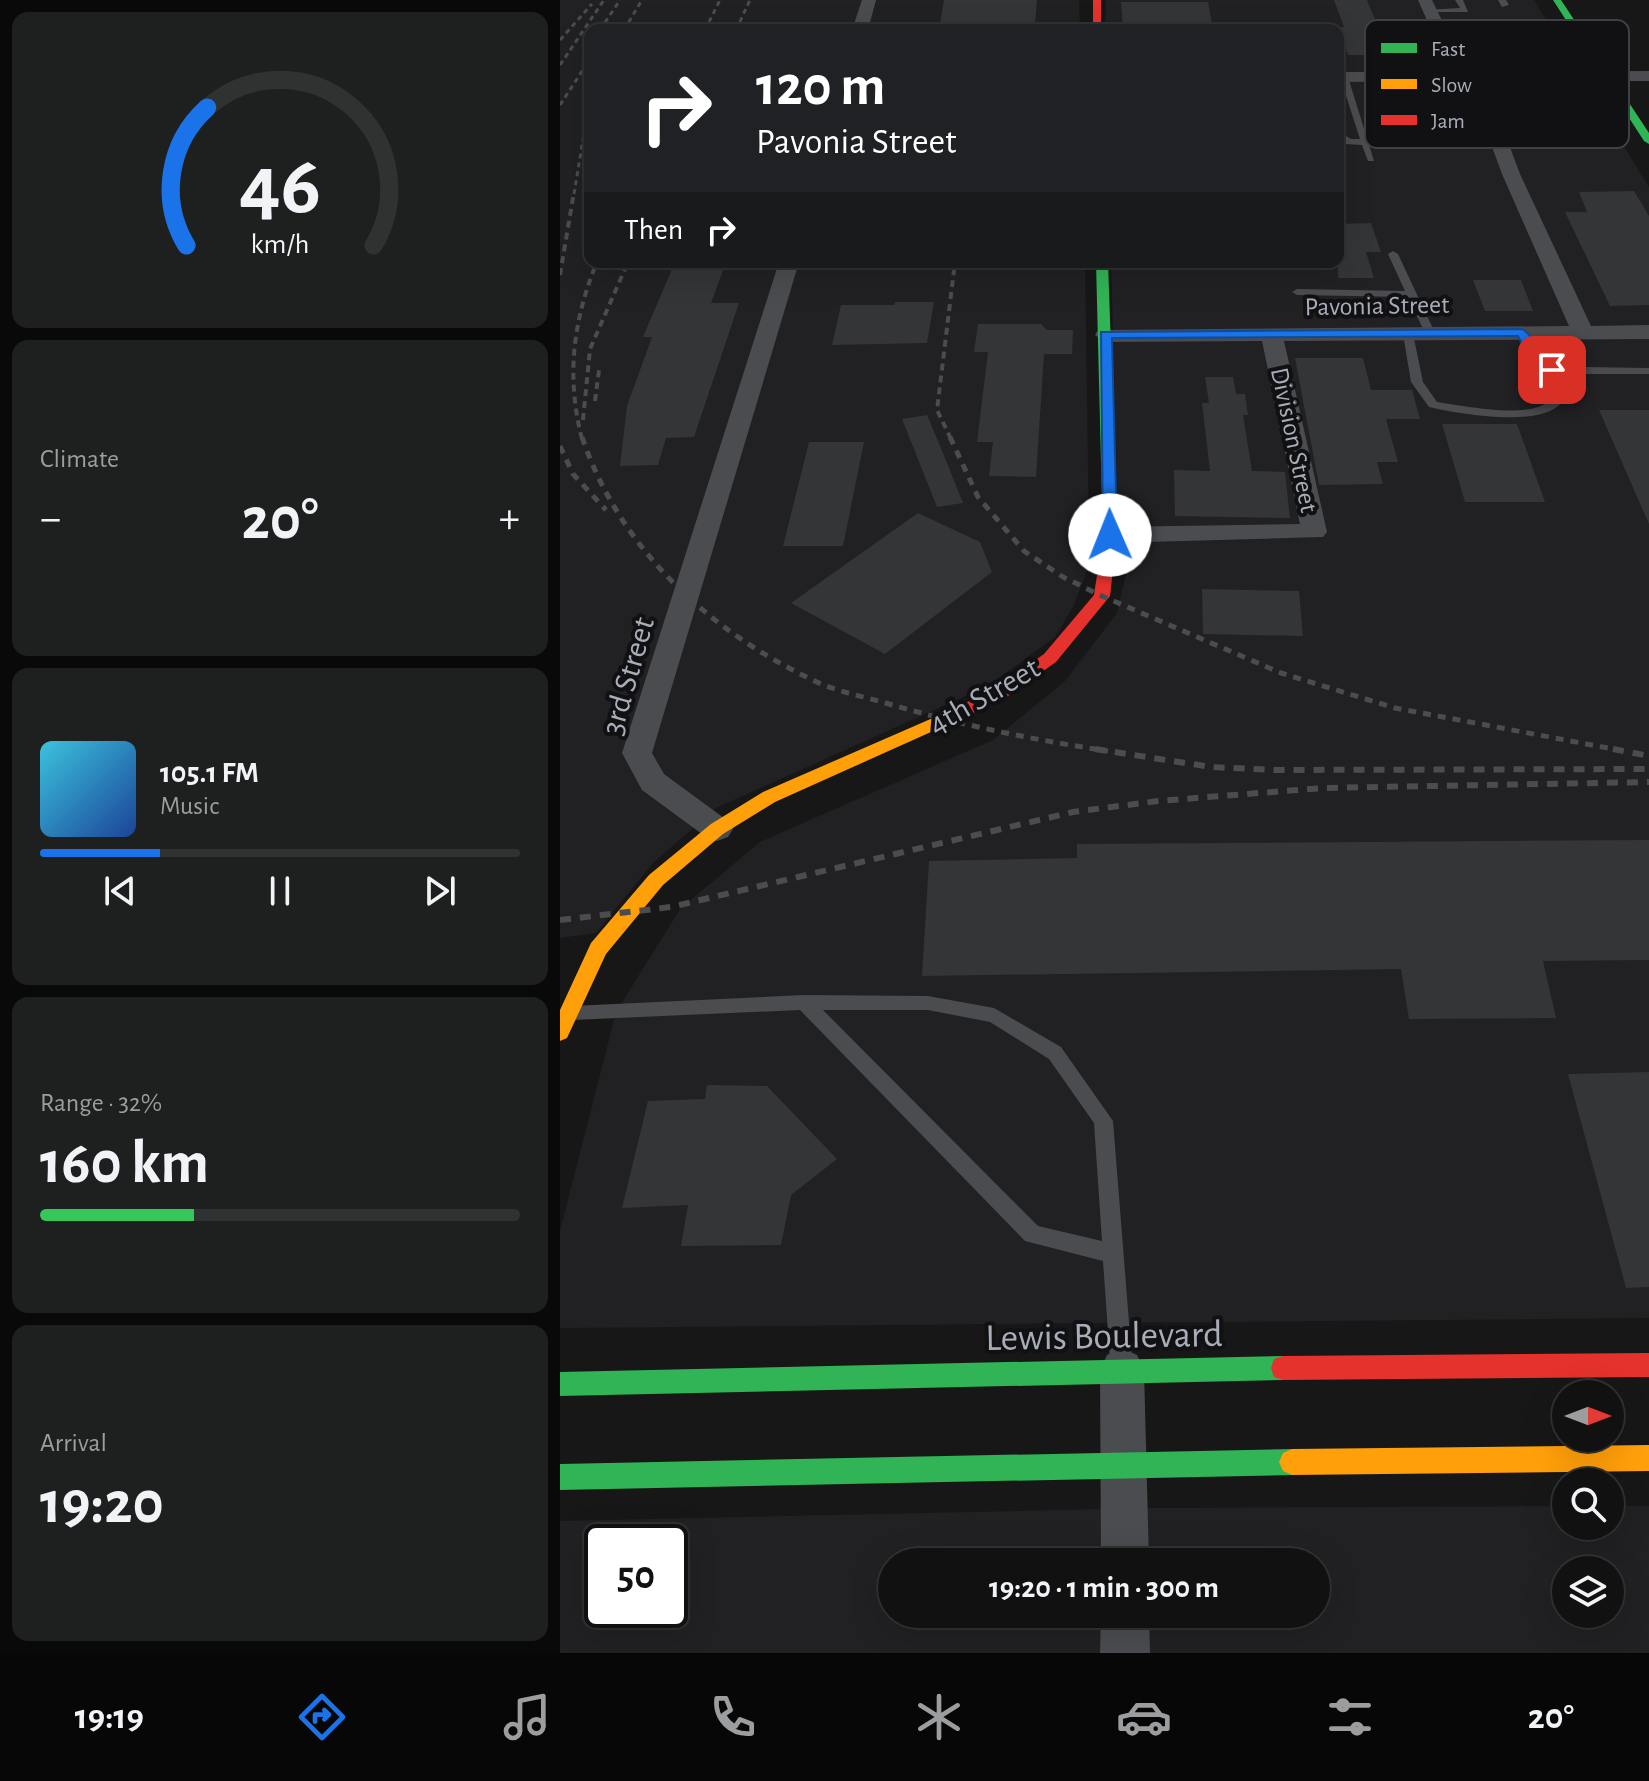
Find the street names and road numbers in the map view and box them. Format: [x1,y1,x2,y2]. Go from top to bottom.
street label: Pavonia Street [1304,292,1450,320]
street label: Division Street [1266,365,1322,515]
street label: 3rd Street [596,614,660,738]
street label: 4th Street [923,651,1045,741]
street label: Lewis Boulevard [985,1316,1223,1358]

